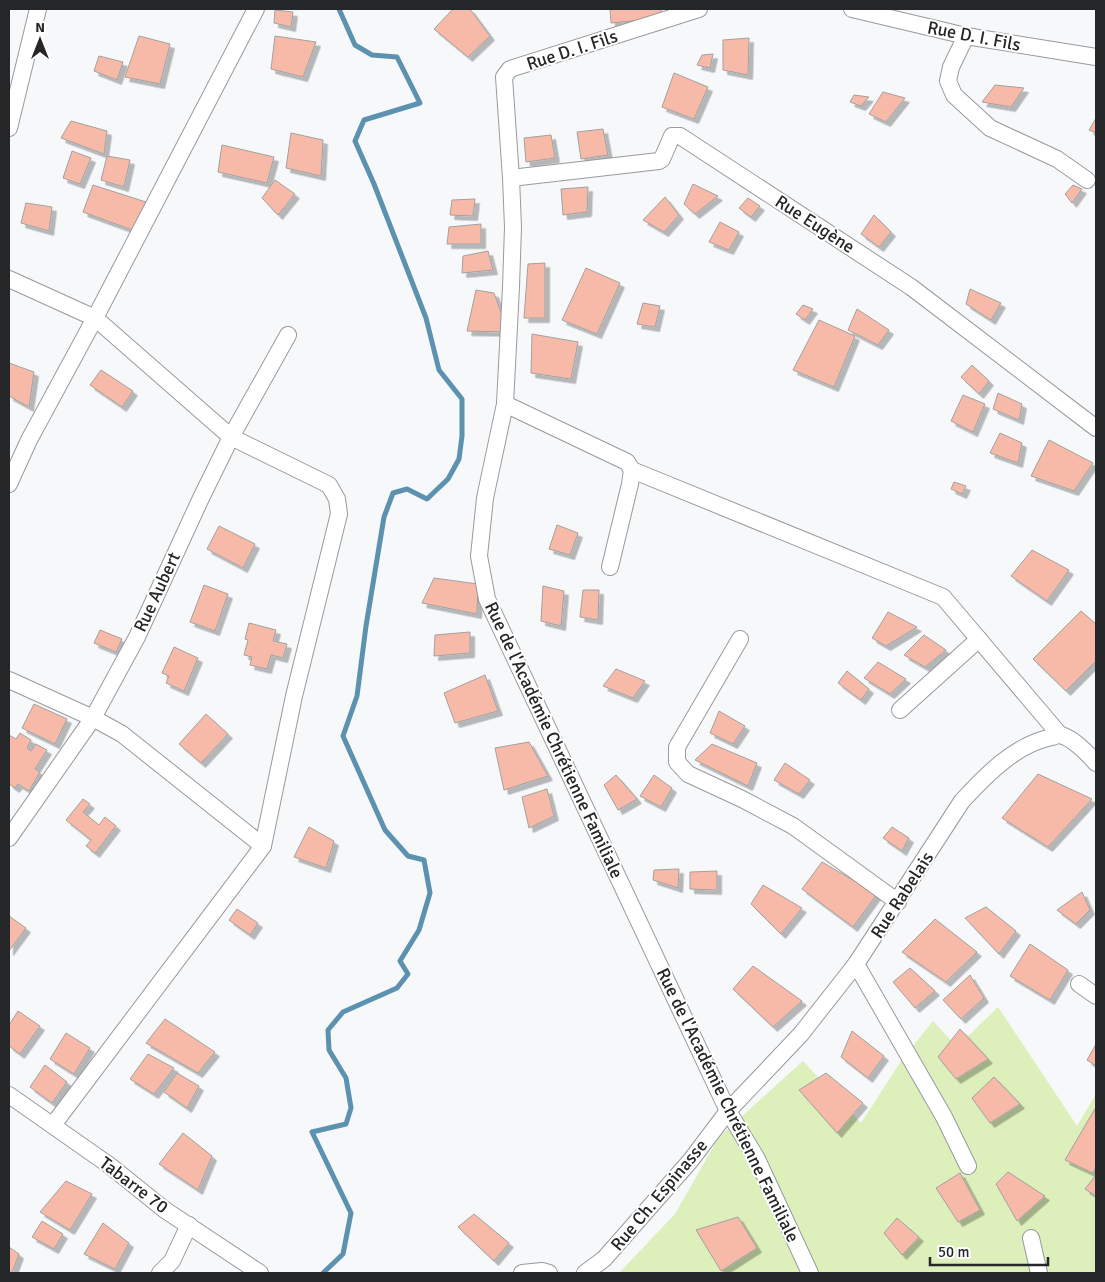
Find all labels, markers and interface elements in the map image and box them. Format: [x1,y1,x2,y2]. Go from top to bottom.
north arrow [15,15,65,65]
street label: Rue D. I. Fils [926,16,1023,56]
text: N [35,19,45,36]
street label: Rue D. I. Fils [524,25,620,75]
street label: Rue Eugène [771,190,859,258]
street label: Rue Aubert [129,549,185,635]
street label: Rue de l'Académie Chrétienne Familiale [480,598,628,882]
street label: Rue Rabelais [866,848,938,942]
street label: Rue de l'Académie Chrétienne Familiale [652,964,804,1246]
street label: Rue Ch. Espinasse [606,1135,712,1255]
street label: Tabarre 70 [95,1152,173,1218]
scale bar [930,1234,1048,1266]
text: 50 m [938,1243,969,1261]

